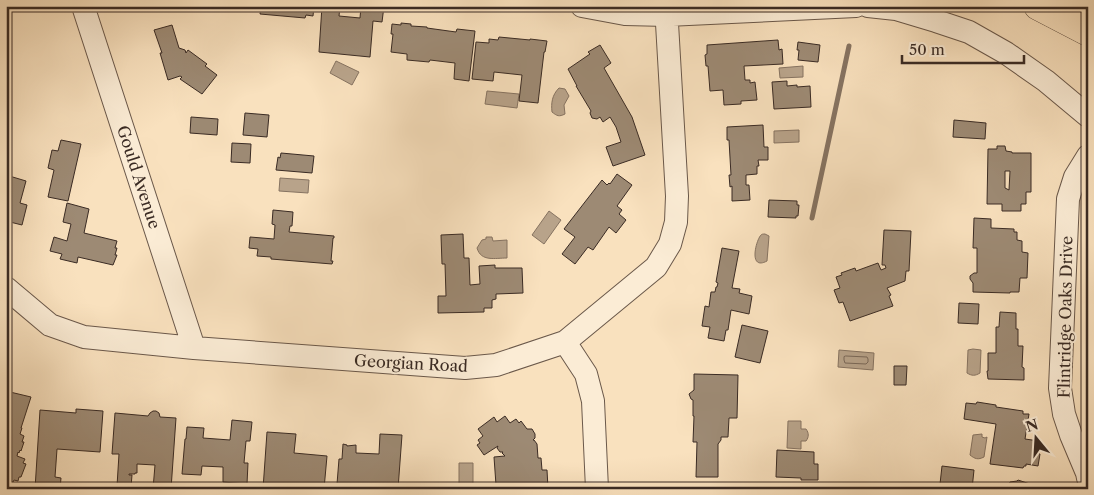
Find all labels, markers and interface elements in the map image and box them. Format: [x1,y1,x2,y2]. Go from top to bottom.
scale bar [902,32,1024,64]
text: 50 m [909,40,945,59]
street label: Gould Avenue [113,123,165,231]
street label: Flintridge Oaks Drive [1054,236,1076,398]
street label: Georgian Road [354,350,469,376]
north arrow [1012,412,1062,462]
text: N [1023,415,1041,436]

